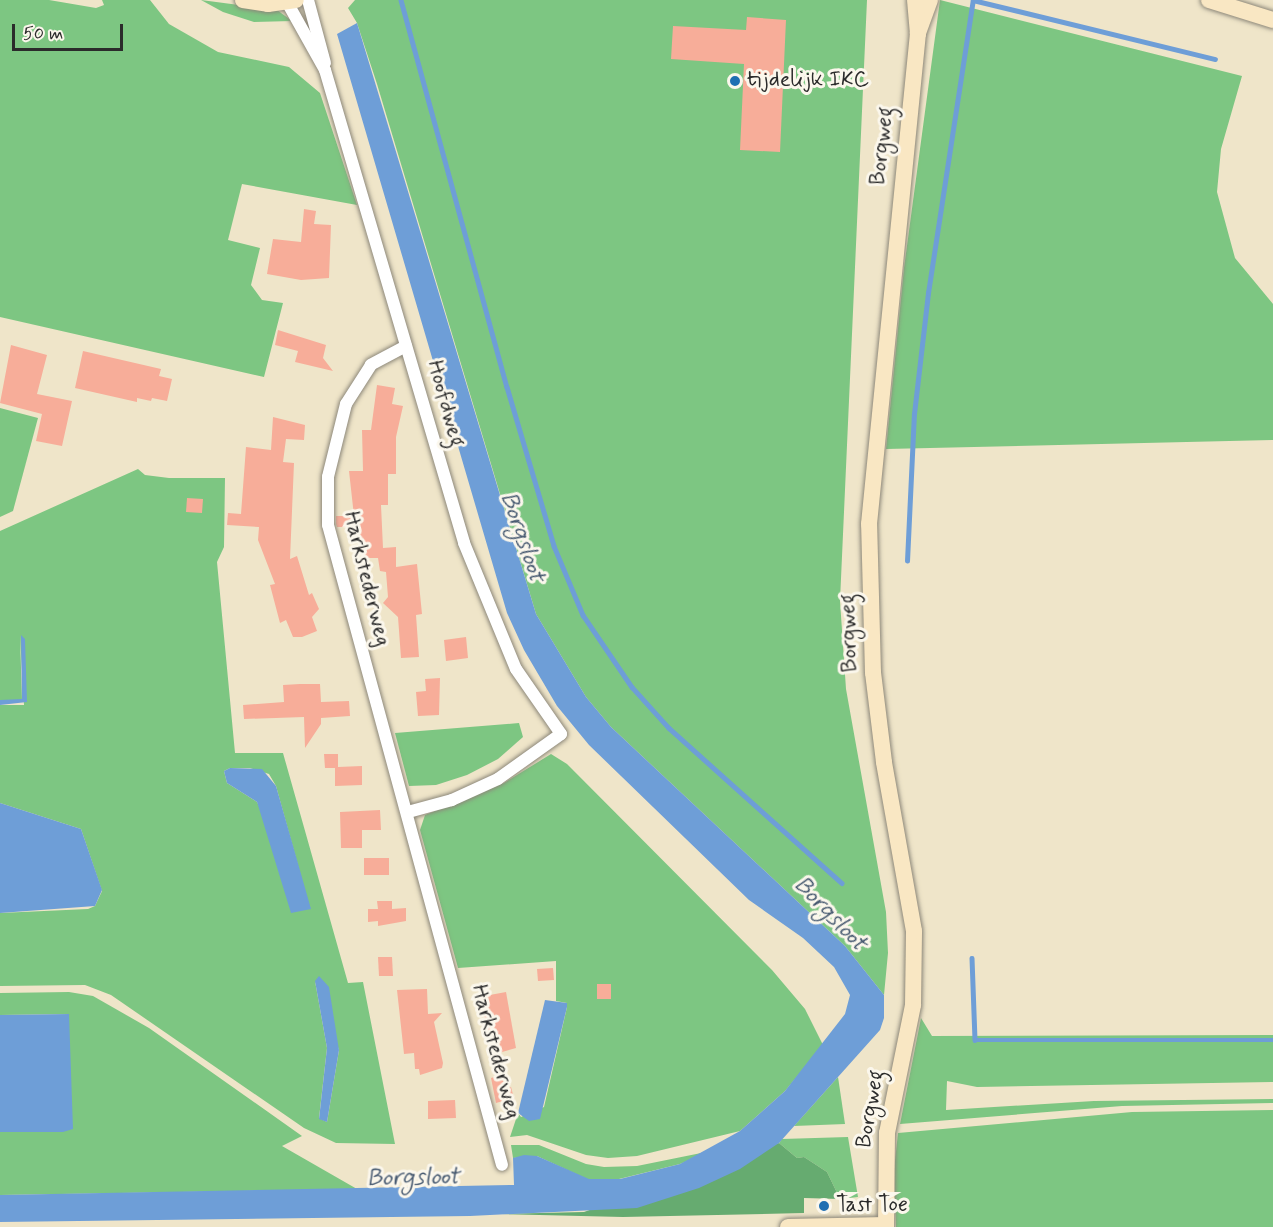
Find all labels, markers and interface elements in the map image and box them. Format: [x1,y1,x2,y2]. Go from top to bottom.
scale bar [15,12,126,50]
text: 50 m [23,22,63,46]
place label: tijdelijk IKC [747,68,869,94]
marker: tijdelijk IKC [728,74,742,88]
street label: Borgweg [866,105,900,187]
street label: Hoofdweg [420,358,470,450]
water label: Borgsloot [493,488,551,586]
street label: Harkstederweg [336,509,396,649]
street label: Borgweg [835,593,865,673]
water label: Borgsloot [787,871,873,957]
street label: Harkstederweg [464,982,526,1122]
street label: Borgweg [851,1068,891,1150]
water label: Borgsloot [366,1163,460,1193]
place label: Tast Toe [836,1193,908,1219]
marker: Tast Toe [817,1199,831,1213]

